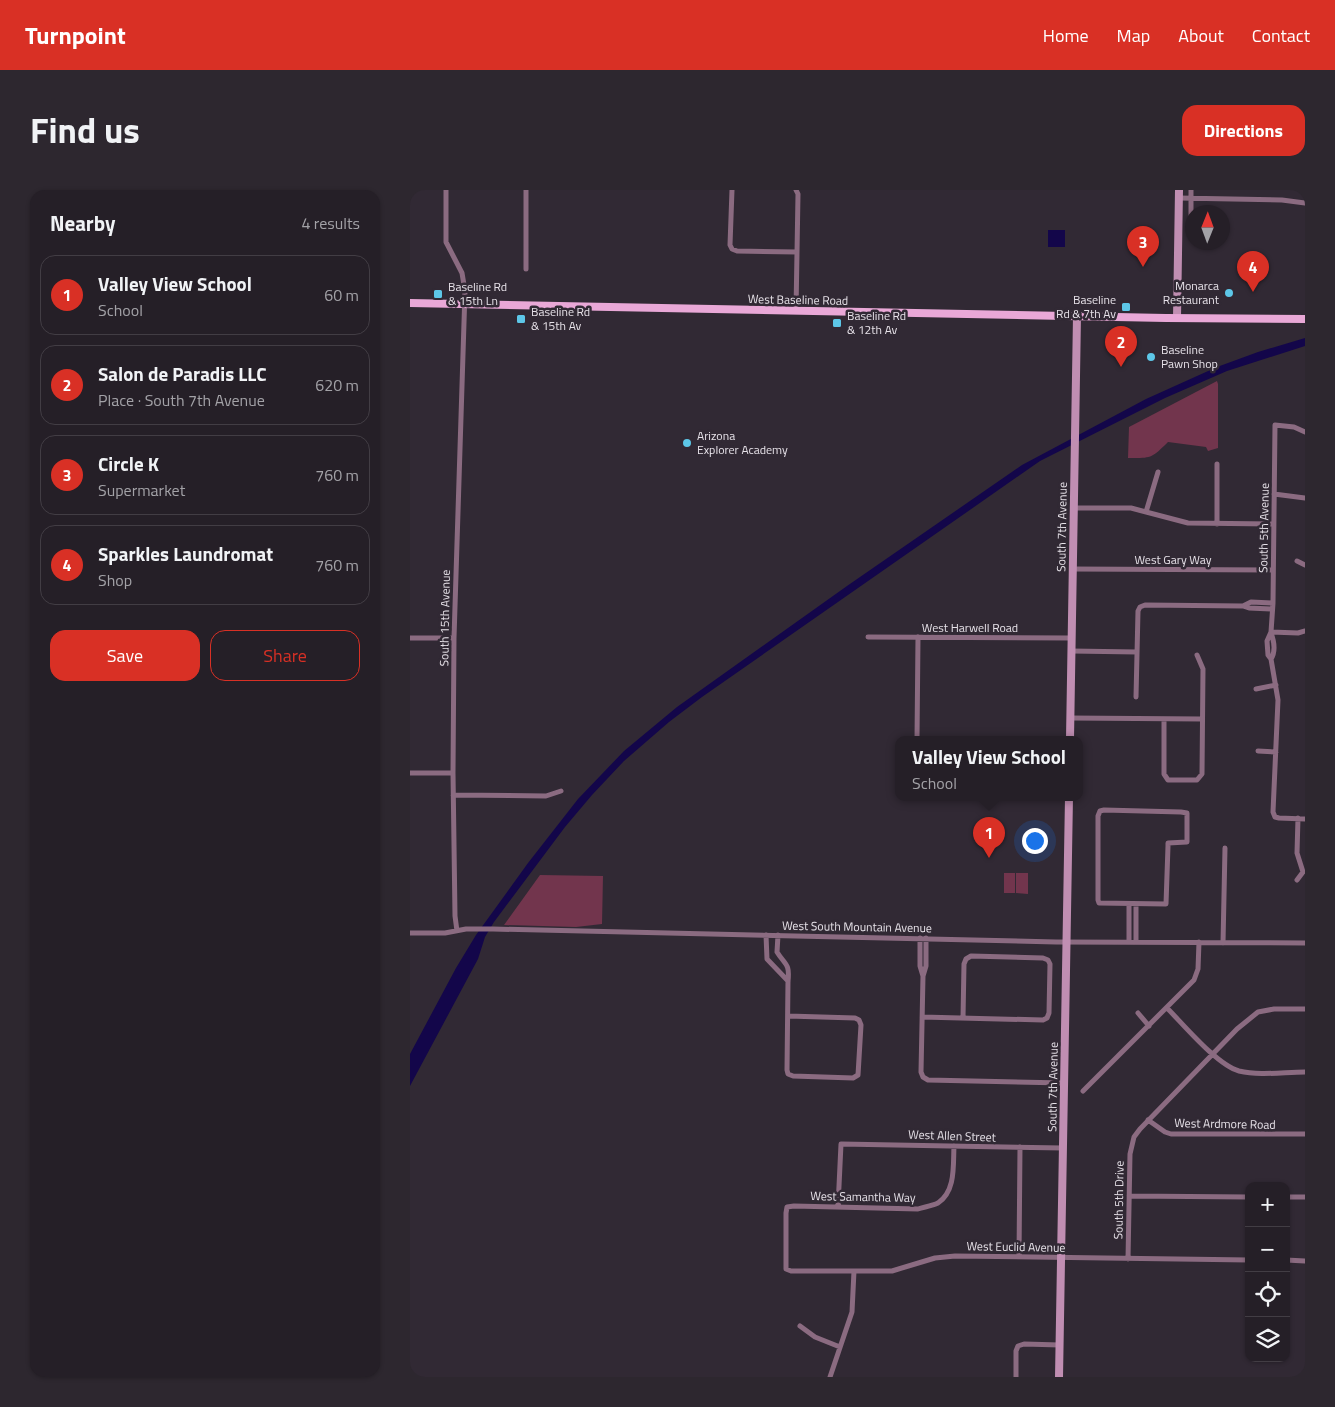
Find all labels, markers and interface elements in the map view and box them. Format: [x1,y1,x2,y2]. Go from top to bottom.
text: Turnpoint [25,17,126,53]
text: Home [1043,22,1089,49]
text: Map [1117,22,1150,49]
text: About [1178,22,1224,49]
text: Contact [1252,22,1310,49]
text: Find us [30,103,140,157]
button: Directions [1182,105,1305,156]
north arrow [1185,205,1230,250]
text: Nearby [50,207,115,239]
text: 4 results [301,211,360,235]
pin: 3 [1127,226,1159,267]
pin: 4 [1237,251,1269,292]
text: Valley View School [98,269,252,298]
place label: Monarca Restaurant [1163,276,1220,309]
place label: Baseline Rd & 15th Ln [448,277,507,310]
text: 1 [63,283,71,307]
text: 60 m [324,283,359,307]
marker: Monarca Restaurant [1223,287,1235,299]
marker: Baseline Rd & 15th Ln [432,288,444,300]
street label: West Baseline Road [748,289,848,310]
place label: Baseline Rd & 7th Av [1056,290,1116,323]
text: School [98,298,143,322]
marker: Baseline Rd & 7th Av [1120,301,1132,313]
place label: Baseline Rd & 15th Av [531,302,590,335]
place label: Baseline Rd & 12th Av [847,306,906,339]
marker: Baseline Rd & 15th Av [515,313,527,325]
marker: Baseline Rd & 12th Av [831,317,843,329]
pin: 2 [1105,326,1137,367]
place label: Baseline Pawn Shop [1161,340,1218,373]
marker: Baseline Pawn Shop [1145,351,1157,363]
text: Salon de Paradis LLC [98,359,267,388]
text: 2 [63,373,71,397]
text: 620 m [315,373,359,397]
text: Place · South 7th Avenue [98,388,265,412]
place label: Arizona Explorer Academy [697,426,788,459]
marker: Arizona Explorer Academy [681,437,693,449]
text: Circle K [98,449,159,478]
text: 3 [63,463,71,487]
text: 760 m [315,463,359,487]
text: Supermarket [98,478,185,502]
street label: South 7th Avenue [1051,482,1072,572]
street label: South 5th Avenue [1253,483,1274,573]
text: Sparkles Laundromat [98,539,273,568]
street label: West Gary Way [1134,550,1212,569]
text: 4 [63,553,71,577]
text: 760 m [315,553,359,577]
text: Shop [98,568,132,592]
street label: South 15th Avenue [434,569,455,667]
street label: West Harwell Road [922,618,1018,637]
button: Save [50,630,200,681]
button: Share [210,630,360,681]
popup [895,736,1083,801]
text: Valley View School [912,742,1066,771]
text: School [912,771,957,795]
pin: 1 [973,817,1005,858]
your location [1022,828,1048,854]
street label: West South Mountain Avenue [782,916,932,937]
street label: South 7th Avenue [1042,1042,1063,1132]
street label: West Ardmore Road [1174,1113,1276,1134]
street label: West Allen Street [908,1124,997,1147]
street label: South 5th Drive [1108,1160,1129,1240]
map controls [1245,1182,1290,1362]
button: + [1245,1182,1290,1227]
street label: West Samantha Way [810,1186,916,1207]
button: − [1245,1227,1290,1272]
street label: West Euclid Avenue [966,1236,1066,1257]
button: locate [1245,1272,1290,1317]
button: layers [1245,1317,1290,1362]

